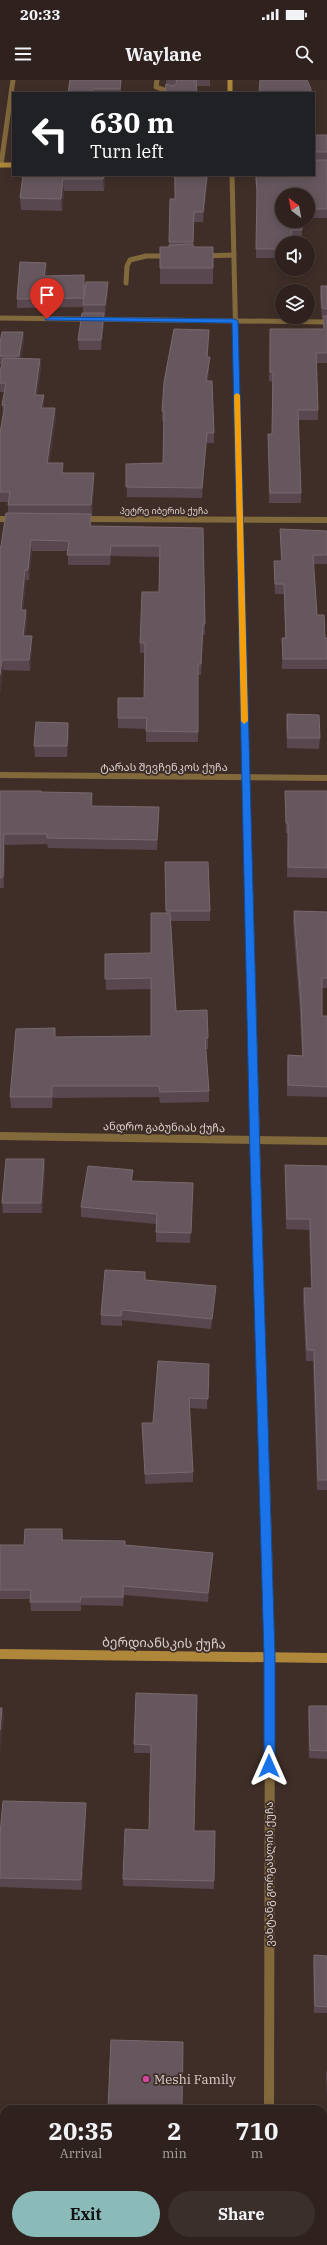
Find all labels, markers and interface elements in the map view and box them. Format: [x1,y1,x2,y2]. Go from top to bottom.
text: 20:33 [20,5,61,24]
icon: menu [12,43,34,65]
text: Waylane [125,43,202,66]
icon: search [293,43,315,65]
text: 630 m [90,104,174,141]
icon: left [24,108,76,160]
text: Turn left [90,140,164,163]
north arrow [275,188,315,228]
map controls [275,188,315,324]
button: sound [275,236,315,276]
pin [30,278,64,319]
icon: arrive [36,284,58,306]
button: layers [275,284,315,324]
street label: პეტრე იბერის ქუჩა [120,505,208,516]
street label: ტარას შევჩენკოს ქუჩა [100,760,228,774]
street label: ანდრო გაბუნიას ქუჩა [103,1119,225,1135]
street label: ბერდიანსკის ქუჩა [102,1633,226,1653]
position arrow [248,1745,290,1787]
street label: ვახტანგ გორგასლის ქუჩა [262,1801,276,1947]
place label: Meshi Family [154,2071,236,2088]
marker: Meshi Family [141,2074,151,2084]
text: 20:35 [49,2115,113,2147]
text: 2 [167,2115,182,2147]
text: 710 [235,2115,278,2147]
text: Arrival [60,2145,102,2162]
text: min [162,2145,187,2162]
text: m [251,2145,263,2162]
button: Exit [12,2191,160,2237]
button: Share [168,2191,315,2237]

